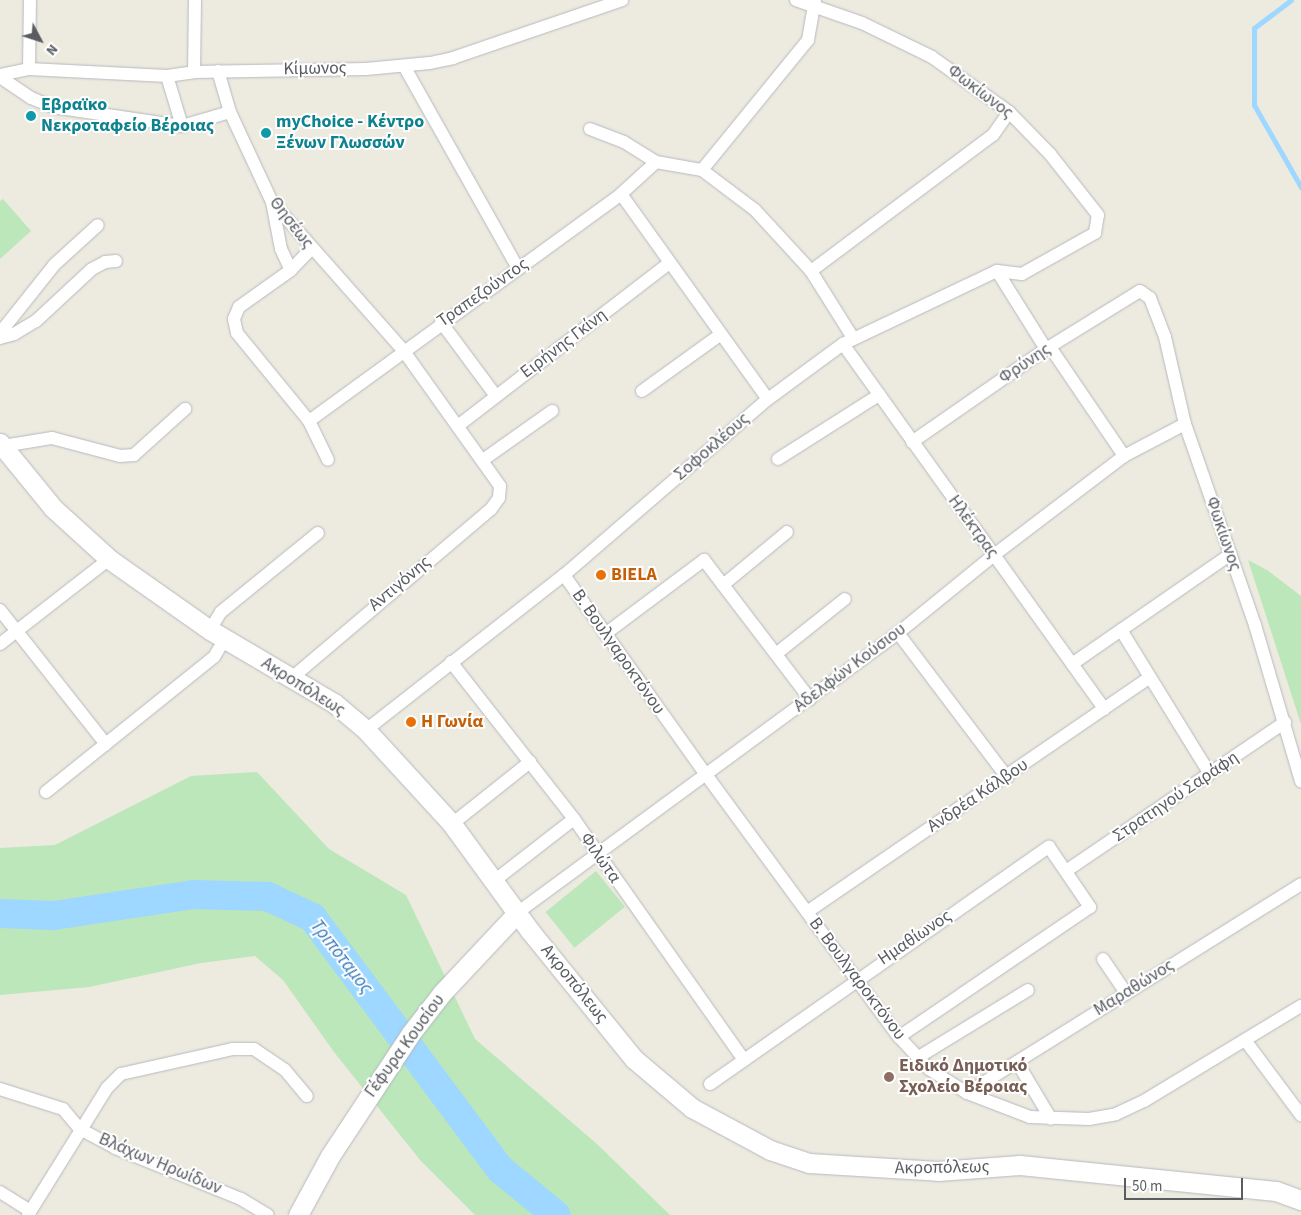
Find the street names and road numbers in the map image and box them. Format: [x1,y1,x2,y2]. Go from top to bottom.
street label: Κίμωνος [283,58,347,80]
street label: Φωκίωνος [943,60,1017,124]
street label: Θησέως [264,193,318,253]
street label: Τραπεζούντος [433,254,533,332]
street label: Ειρήνης Γκίνη [517,304,611,384]
street label: Φρύνης [995,339,1055,389]
street label: Σοφοκλέους [670,408,754,486]
street label: Ηλέκτρας [943,491,1003,563]
street label: Φωκίωνος [1200,494,1246,574]
street label: Αντιγόνης [364,552,436,616]
street label: Β. Βουλγαροκτόνου [567,585,669,719]
street label: Αδελφών Κούσιου [790,619,910,717]
street label: Ακροπόλεως [257,653,349,721]
street label: Στρατηγού Σαράφη [1109,747,1243,847]
street label: Ανδρέα Κάλβου [923,754,1033,838]
street label: Φιλώτα [575,829,625,887]
street label: Ημαθίωνος [874,906,956,970]
street label: Β. Βουλγαροκτόνου [804,914,910,1044]
street label: Ακροπόλεως [536,940,612,1028]
street label: Μαραθώνος [1090,955,1178,1021]
street label: Γέφυρα Κουσίου [360,990,450,1102]
street label: Βλάχων Ηρωίδων [95,1128,225,1200]
street label: Ακροπόλεως [894,1156,990,1180]

